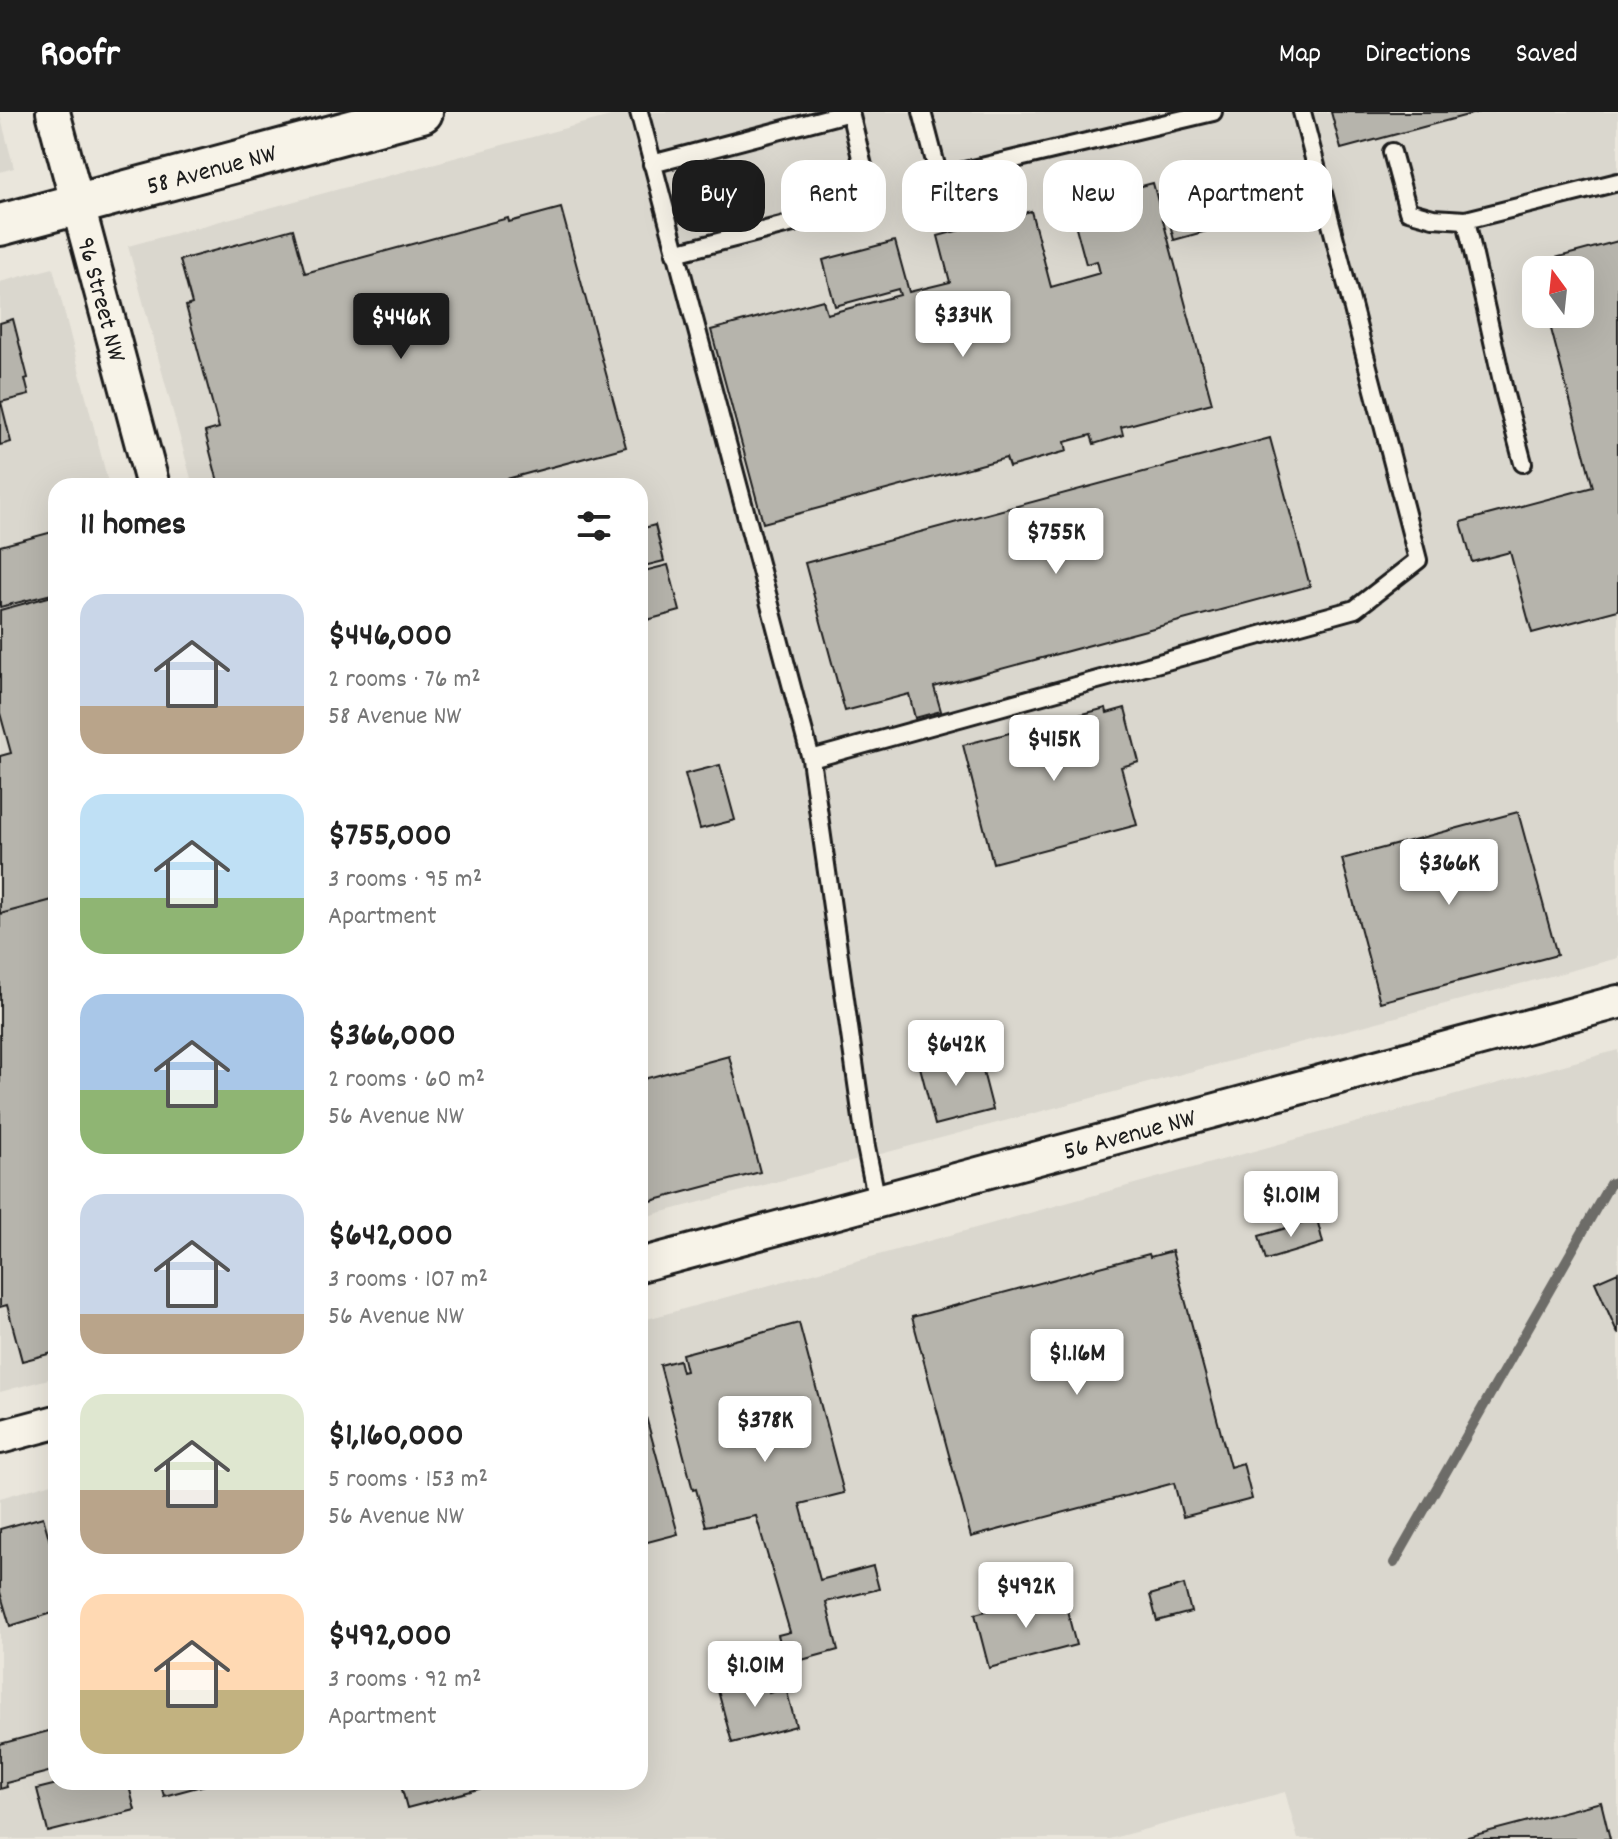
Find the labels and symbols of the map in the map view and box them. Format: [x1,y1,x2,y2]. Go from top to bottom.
street label: 58 Avenue NW [143,136,281,206]
street label: 96 Street NW [65,234,134,366]
north arrow [1522,256,1594,328]
pin: $334K [907,291,1019,359]
pin: $446K [345,293,457,361]
pin: $755K [1000,508,1112,576]
pin: $415K [998,715,1110,783]
pin: $366K [1393,839,1505,907]
pin: $642K [900,1020,1012,1088]
street label: 56 Avenue NW [1060,1101,1200,1172]
pin: $1.01M [1226,1171,1356,1239]
pin: $1.16M [1012,1329,1142,1397]
pin: $378K [709,1396,821,1464]
pin: $492K [970,1562,1082,1630]
pin: $1.01M [690,1641,820,1709]

